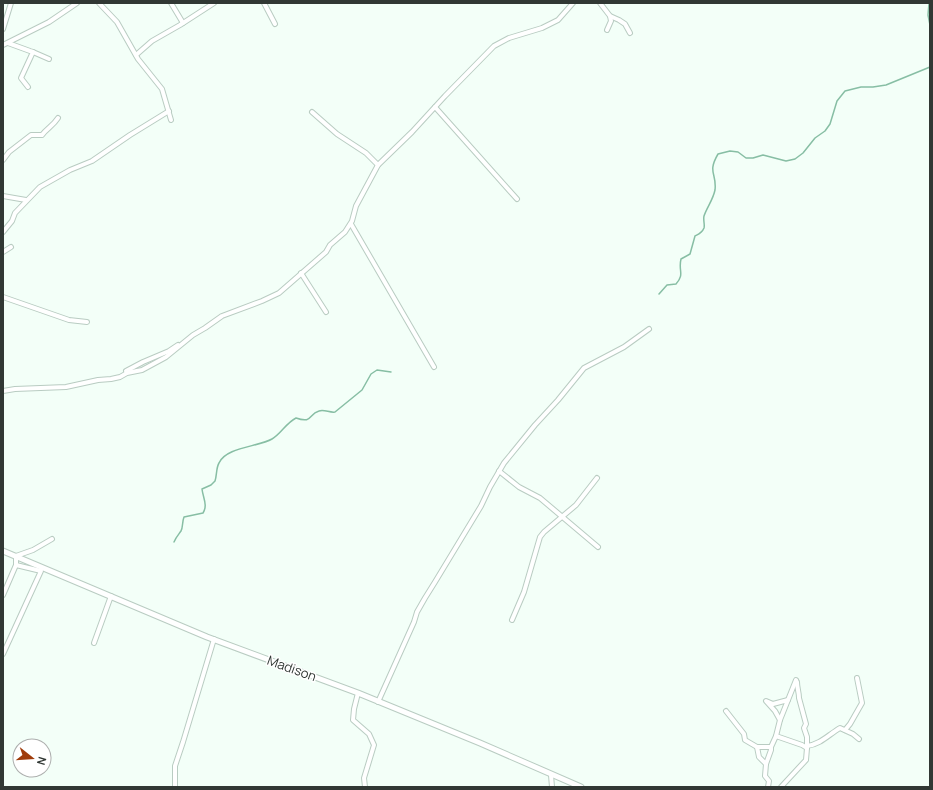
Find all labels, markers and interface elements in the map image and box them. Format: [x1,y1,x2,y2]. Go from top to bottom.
street label: Madison [265,651,319,685]
north arrow [12,738,52,778]
text: N [34,755,50,767]

